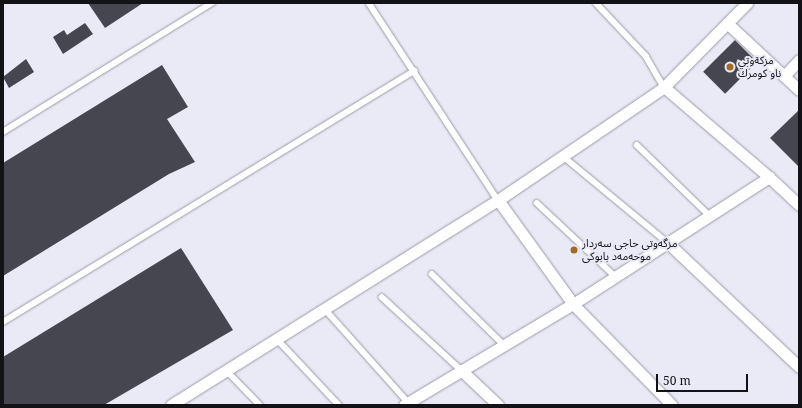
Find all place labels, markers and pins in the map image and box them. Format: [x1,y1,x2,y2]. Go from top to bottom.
place label: مزكةوتي ناو كومرك [738,54,781,80]
marker: مزكةوتي ناو كومرك [725,62,735,72]
place label: مزگەوتی حاجی سەردار موحەمەد بابوکی [582,237,677,263]
marker: مزگەوتی حاجی سەردار موحەمەد بابوکی [569,245,579,255]

